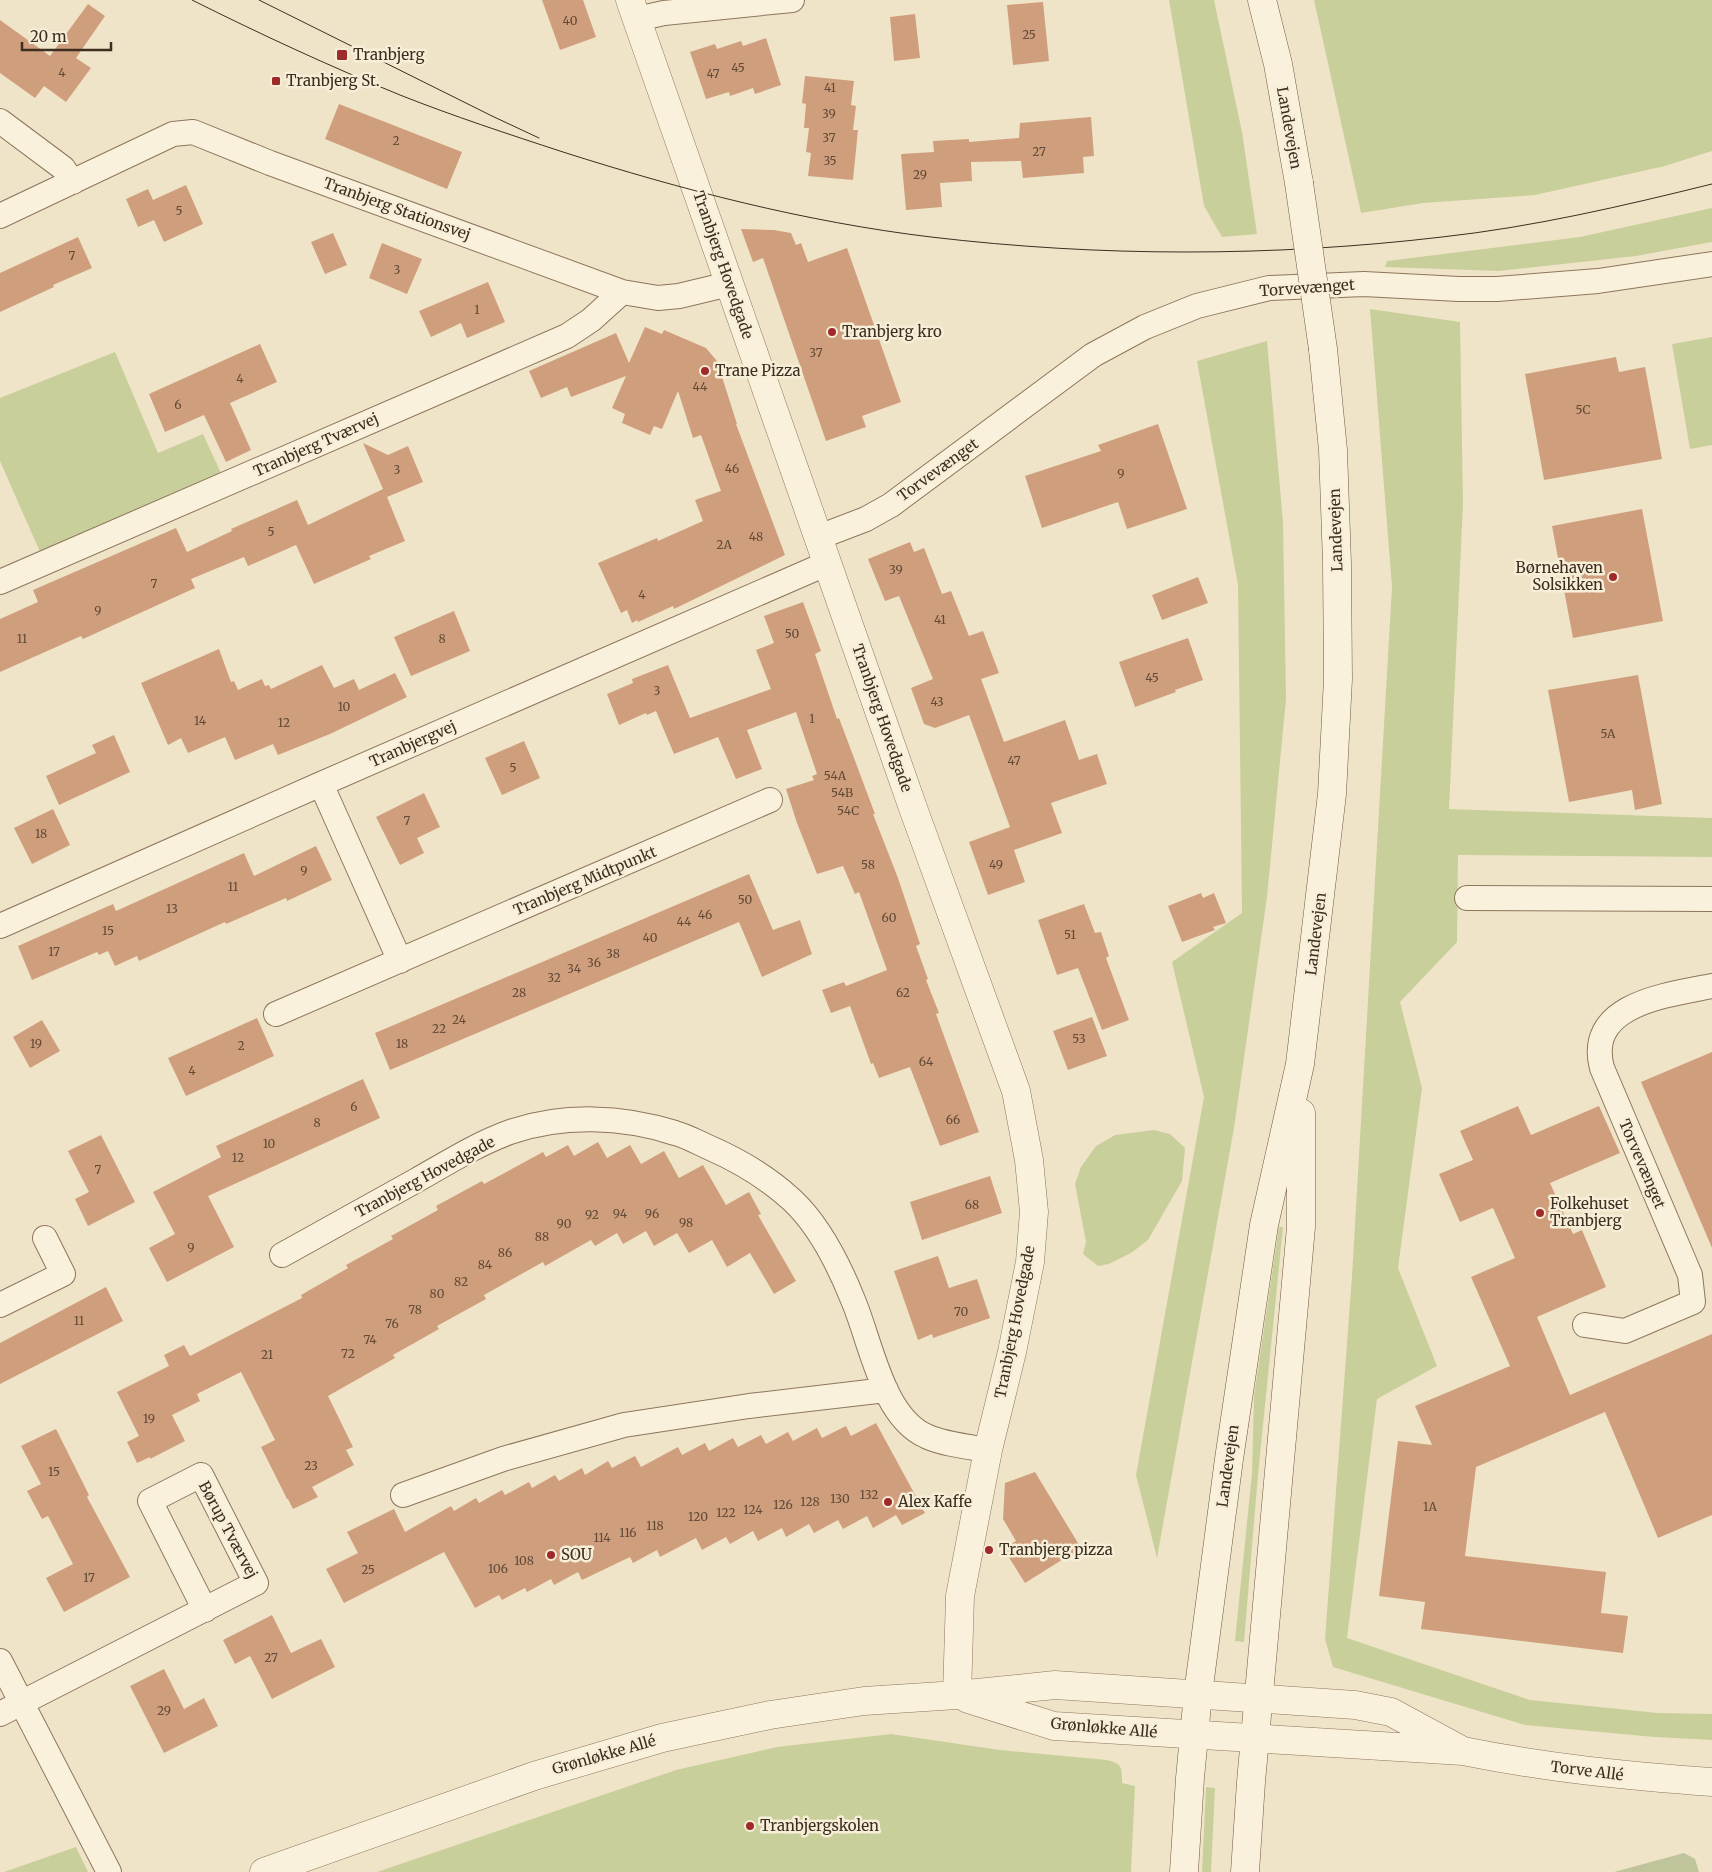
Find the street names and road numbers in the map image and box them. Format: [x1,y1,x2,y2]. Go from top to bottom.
street label: Landevejen [1273,85,1306,171]
street label: Tranbjerg Stationsvej [321,173,473,244]
street label: Tranbjerg Hovedgade [689,188,758,341]
street label: Torvevænget [1259,275,1355,300]
street label: Tranbjerg Tværvej [250,408,381,481]
street label: Torvevænget [893,434,982,505]
street label: Landevejen [1325,488,1346,572]
street label: Tranbjerg Hovedgade [848,641,917,794]
street label: Tranbjergvej [366,716,459,771]
street label: Tranbjerg Midtpunkt [510,842,659,919]
street label: Landevejen [1301,891,1330,976]
street label: Torvevænget [1615,1116,1670,1212]
street label: Tranbjerg Hovedgade [352,1132,498,1221]
street label: Tranbjerg Hovedgade [990,1244,1039,1400]
street label: Landevejen [1212,1423,1243,1509]
street label: Børup Tværvej [195,1478,262,1582]
street label: Grønløkke Allé [1050,1713,1158,1742]
street label: Grønløkke Allé [550,1731,658,1778]
street label: Torve Allé [1549,1757,1625,1784]

